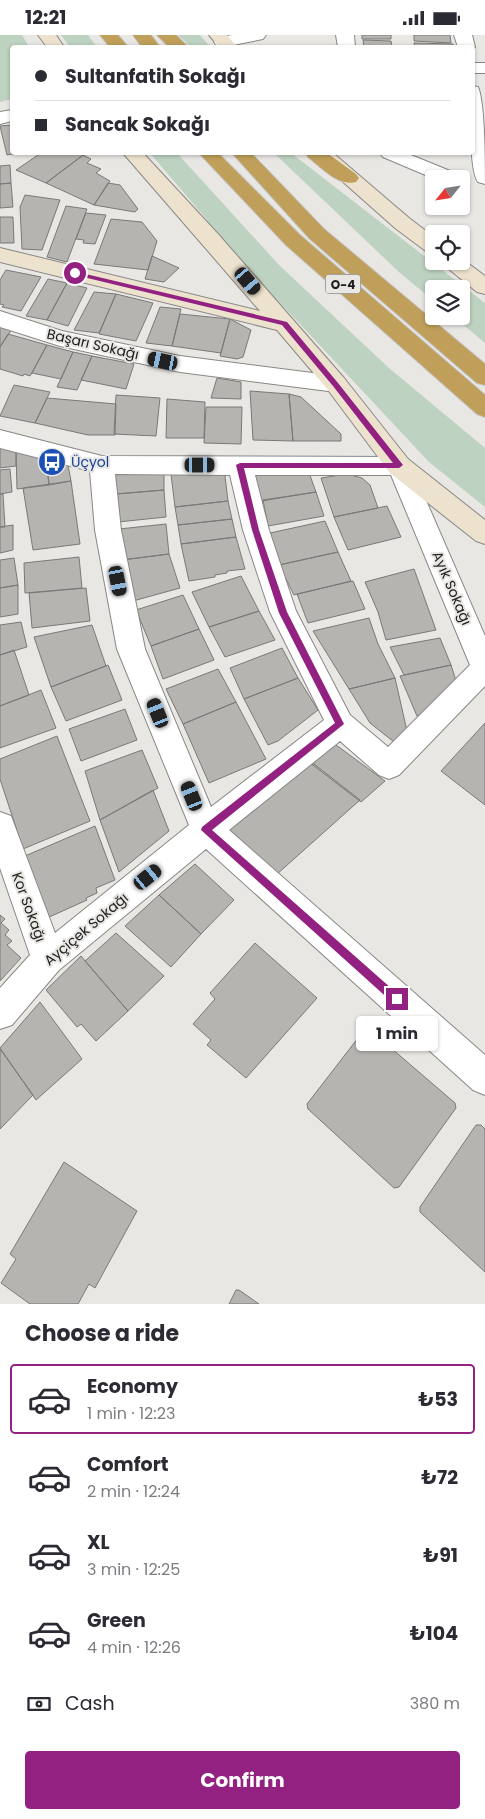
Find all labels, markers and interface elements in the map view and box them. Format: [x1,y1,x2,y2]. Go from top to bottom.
text: 12:21 [25,4,66,31]
text: Sultanfatih Sokağı [65,63,246,90]
text: Sancak Sokağı [65,111,210,138]
north arrow [425,170,470,215]
map controls [425,170,470,325]
button: locate [425,225,470,270]
route start [64,262,86,284]
car [232,265,263,297]
road number: O-4 [326,275,360,293]
button: layers [425,280,470,325]
street label: Başarı Sokağı [45,324,141,364]
car [146,351,179,371]
bus stop icon: Üçyol [37,447,67,477]
place label: Üçyol [71,452,109,472]
car [185,458,215,473]
street label: Ayık Sokağı [427,548,477,628]
car [107,565,128,597]
car [145,696,170,730]
car [179,779,204,813]
car [131,862,164,892]
street label: Kor Sokağı [7,869,51,945]
street label: Ayçiçek Sokağı [40,888,132,970]
route end [386,988,408,1010]
callout: 1 min [356,1017,438,1051]
text: 1 min [376,1022,418,1045]
text: Choose a ride [25,1318,179,1349]
text: Economy [87,1373,178,1400]
icon: car [27,1377,72,1422]
text: ₺53 [418,1386,458,1413]
text: 1 min · 12:23 [87,1402,175,1425]
text: Comfort [87,1451,169,1478]
icon: car [27,1455,72,1500]
text: ₺72 [421,1464,458,1491]
text: 2 min · 12:24 [87,1480,180,1503]
text: XL [87,1529,110,1556]
icon: car [27,1533,72,1578]
text: ₺91 [423,1542,458,1569]
text: 3 min · 12:25 [87,1558,180,1581]
text: Green [87,1607,146,1634]
icon: car [27,1611,72,1656]
text: ₺104 [410,1620,458,1647]
text: 4 min · 12:26 [87,1636,181,1659]
icon: cash [25,1690,53,1718]
text: Cash [65,1690,115,1717]
text: 380 m [410,1692,460,1715]
button: Confirm [25,1751,460,1809]

